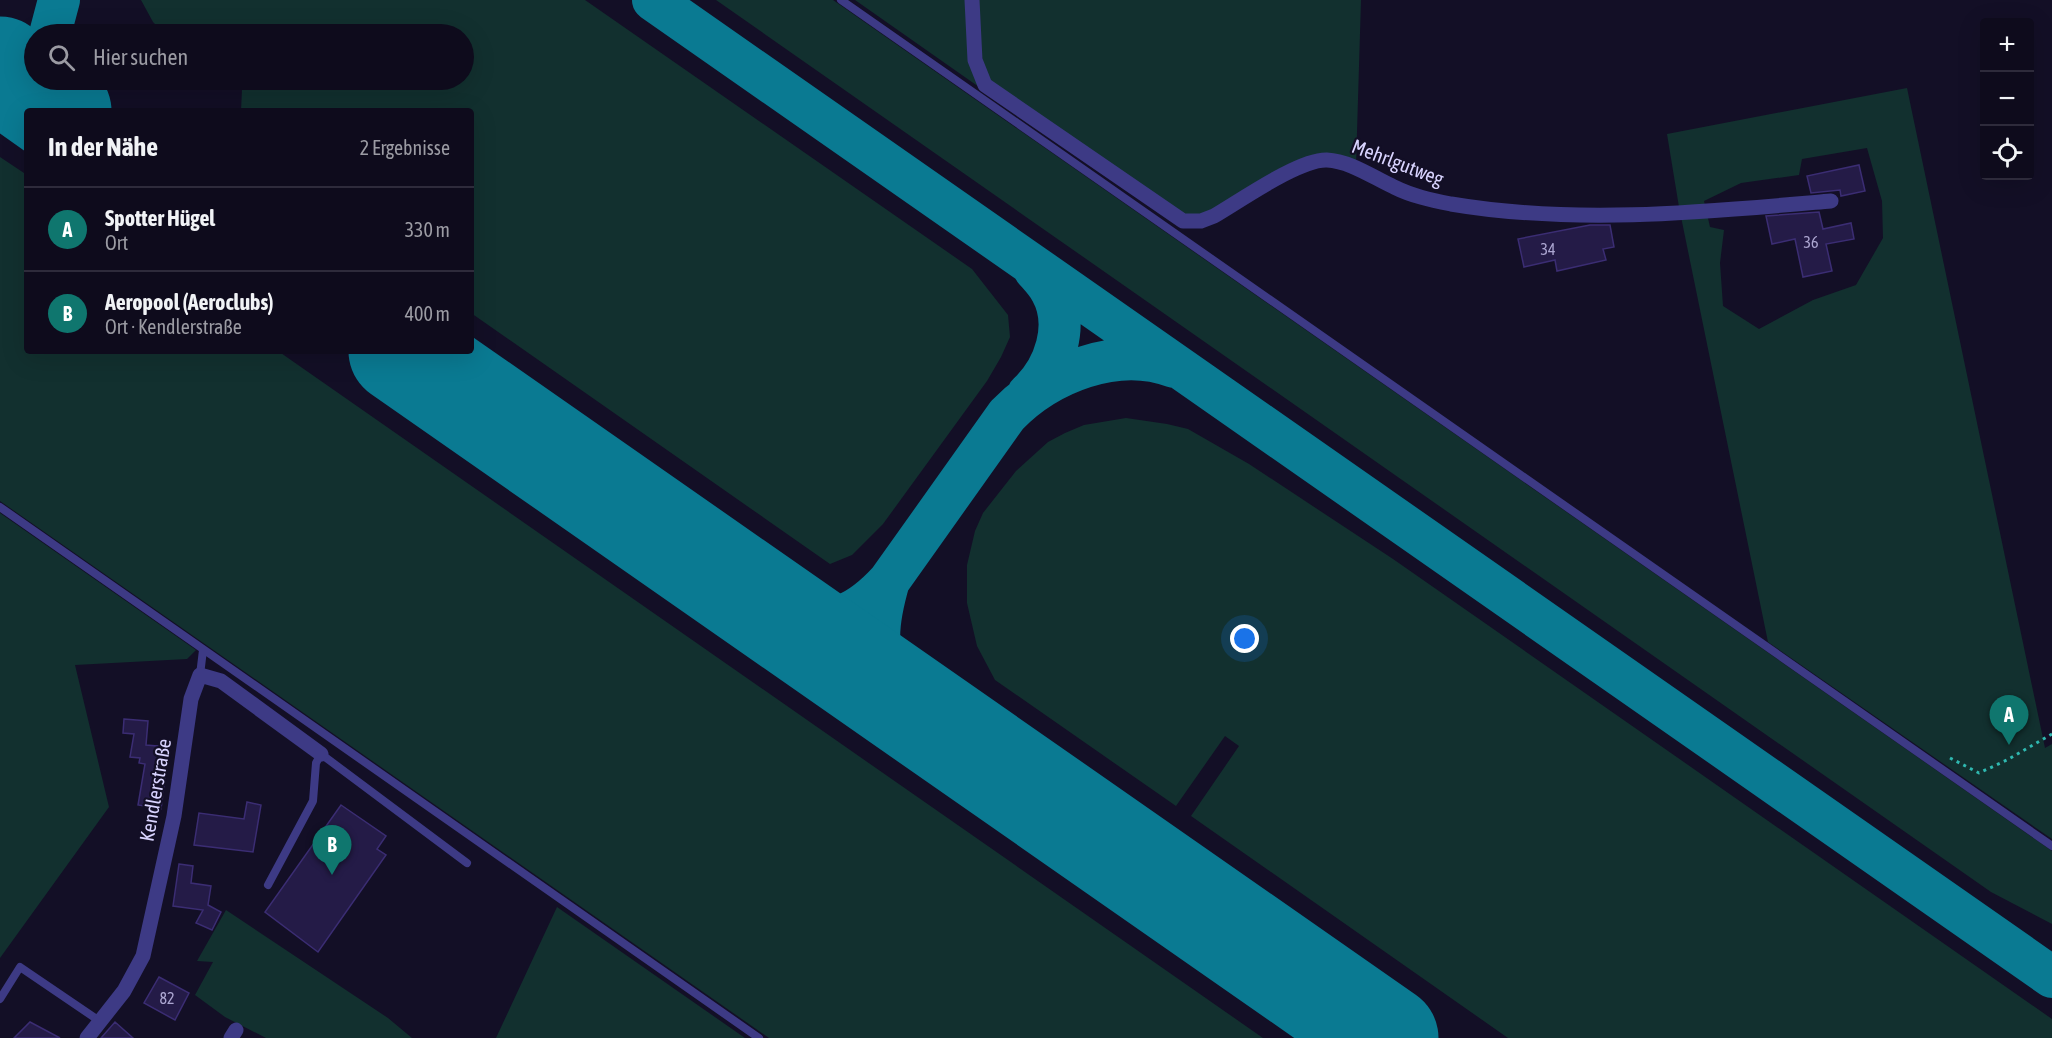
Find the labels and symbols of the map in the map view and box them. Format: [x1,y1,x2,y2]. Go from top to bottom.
street label: Mehrlgutweg [1349,134,1448,190]
house number: 36 [1803,233,1819,251]
house number: 34 [1540,240,1556,258]
your location [1230,624,1259,653]
pin: A [1990,696,2028,745]
street label: Kendlerstraße [135,737,175,843]
pin: B [312,826,352,875]
house number: 82 [159,989,175,1007]

